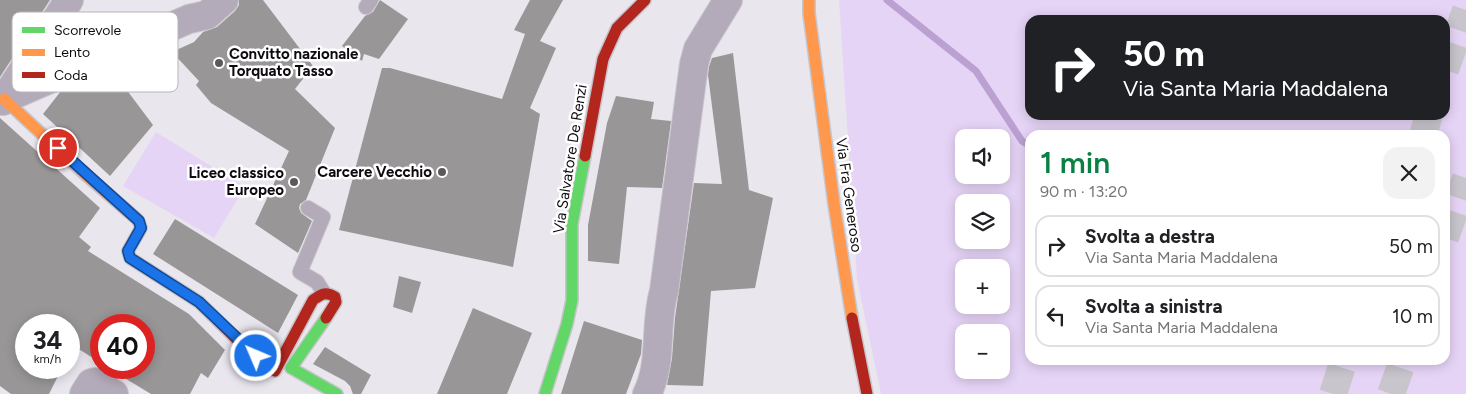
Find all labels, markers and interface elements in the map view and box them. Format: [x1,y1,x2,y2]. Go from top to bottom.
legend [12,12,178,92]
text: Scorrevole [54,22,122,39]
text: 50 m [1123,33,1205,75]
icon: right [1040,35,1105,100]
text: Lento [54,44,90,61]
place label: Convitto nazionale Torquato Tasso [229,45,359,80]
marker: Convitto nazionale Torquato Tasso [213,57,225,69]
text: Coda [54,67,88,84]
text: Via Santa Maria Maddalena [1123,75,1388,102]
street label: Via Salvatore De Renzi [549,83,591,235]
pin [37,127,79,169]
map controls [955,129,1010,379]
button: sound [955,129,1010,184]
icon: arrive [44,134,72,162]
street label: Via Fra Generoso [832,137,866,254]
text: 1 min [1040,144,1110,181]
button: close [1383,147,1435,199]
place label: Carcere Vecchio [317,163,432,181]
place label: Liceo classico Europeo [189,164,284,199]
marker: Carcere Vecchio [436,166,448,178]
marker: Liceo classico Europeo [288,176,300,188]
text: 90 m · 13:20 [1040,182,1127,201]
button: layers [955,194,1010,249]
text: Svolta a destra [1085,225,1215,248]
icon: right [1042,232,1070,260]
text: 50 m [1389,235,1433,258]
text: Via Santa Maria Maddalena [1085,248,1278,267]
button: + [955,259,1010,314]
text: Svolta a sinistra [1085,295,1223,318]
icon: left [1042,302,1070,330]
text: 10 m [1392,305,1433,328]
speed limit sign: 40 [90,314,155,379]
text: Via Santa Maria Maddalena [1085,318,1278,337]
button: − [955,324,1010,379]
text: 34 [33,325,62,355]
position arrow [229,329,281,381]
text: km/h [34,352,61,366]

